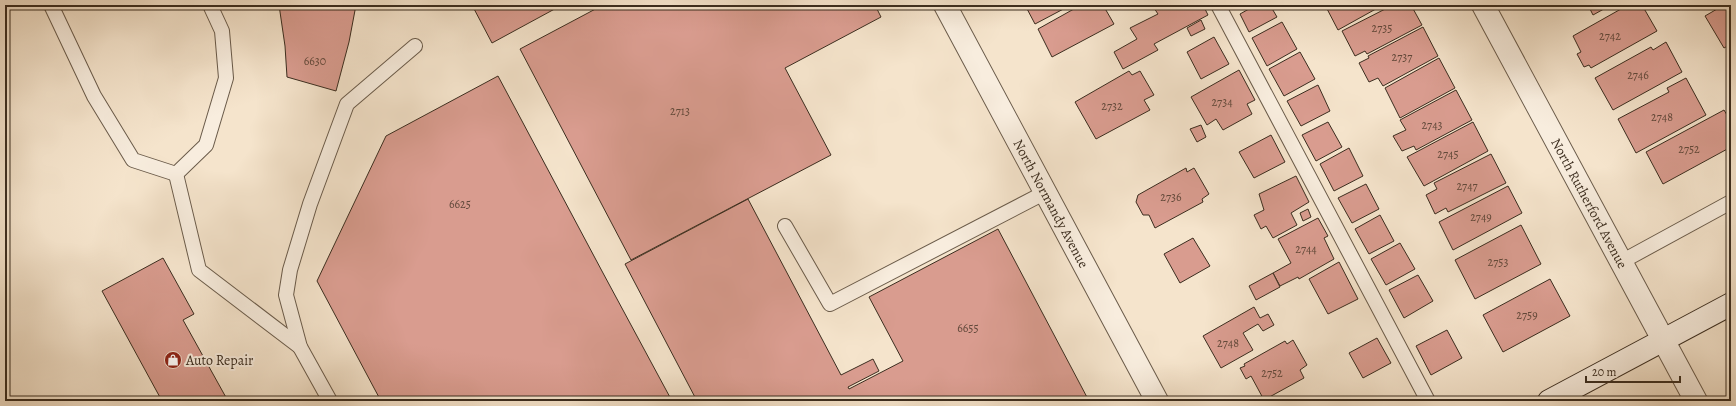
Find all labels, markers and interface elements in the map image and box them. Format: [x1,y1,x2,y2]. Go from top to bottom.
house number: 2735 [1372,20,1392,36]
house number: 2742 [1599,28,1621,44]
house number: 2737 [1392,49,1413,65]
house number: 6630 [304,53,326,69]
house number: 2746 [1627,67,1649,83]
house number: 2734 [1211,94,1233,110]
house number: 2732 [1101,98,1123,114]
house number: 2713 [670,103,690,119]
house number: 2748 [1651,109,1673,125]
house number: 2743 [1421,117,1443,133]
street label: North Rutherford Avenue [1546,135,1632,272]
street label: North Normandy Avenue [1009,136,1093,271]
house number: 2752 [1678,141,1700,157]
house number: 2745 [1437,146,1459,162]
house number: 2747 [1456,178,1479,194]
house number: 2736 [1160,189,1182,205]
house number: 6625 [449,196,471,212]
house number: 2749 [1470,209,1492,225]
house number: 2744 [1295,241,1317,257]
house number: 2753 [1488,254,1508,270]
house number: 2759 [1516,307,1538,323]
house number: 6655 [957,320,979,336]
house number: 2748 [1217,335,1239,351]
shop icon: Auto Repair [163,350,183,370]
place label: Auto Repair [185,351,254,370]
scale bar [1586,358,1680,384]
text: 20 m [1592,364,1616,380]
house number: 2752 [1261,365,1283,381]

